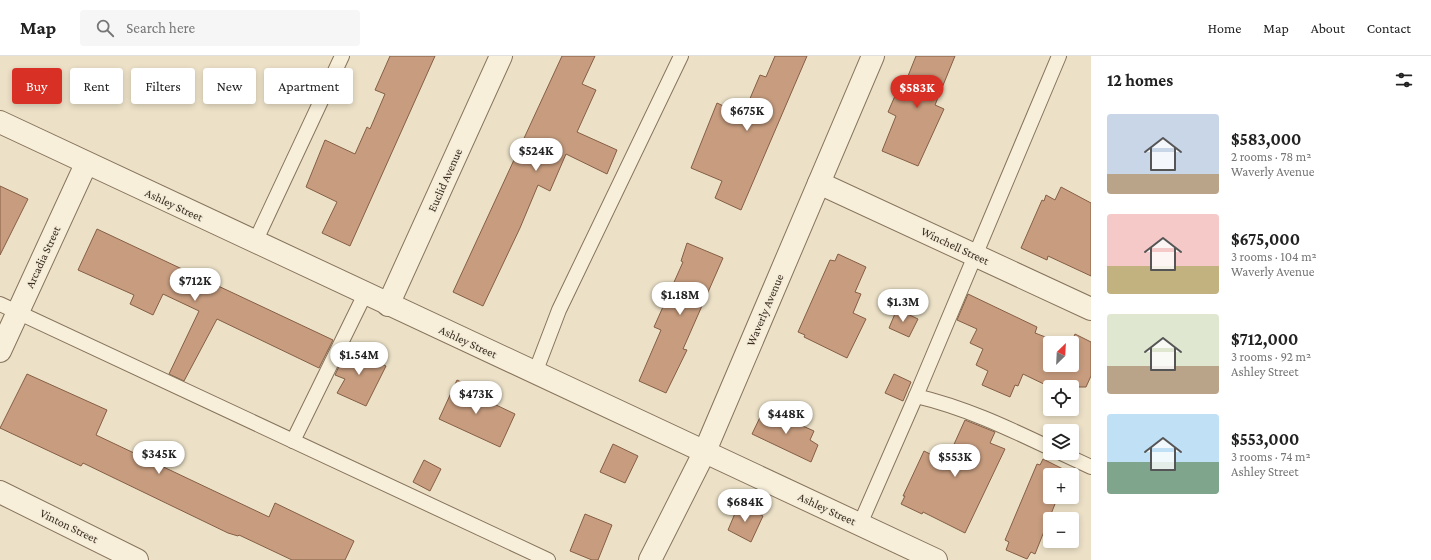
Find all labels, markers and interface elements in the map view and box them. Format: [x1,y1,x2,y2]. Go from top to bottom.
search box [80,10,360,46]
text: Map [20,17,56,38]
icon: search [94,17,116,39]
text: Search here [126,20,195,36]
text: Home [1208,20,1241,36]
text: Map [1263,20,1289,36]
text: About [1311,20,1345,36]
text: Contact [1367,20,1411,36]
chip: Buy [12,68,62,104]
chip: Rent [70,68,123,104]
chip: Filters [131,68,195,104]
chip: New [203,68,256,104]
chip: Apartment [264,68,353,104]
icon: filters [1393,69,1415,91]
text: 12 homes [1107,71,1173,90]
pin: $583K [889,75,945,109]
text: $583K [899,80,935,95]
pin: $675K [719,98,775,132]
text: $675K [730,103,764,118]
icon: home [1139,130,1187,178]
text: $583,000 [1231,130,1301,149]
pin: $524K [508,138,564,172]
text: $524K [519,143,553,158]
street label: Euclid Avenue [425,146,465,214]
text: 2 rooms · 78 m² [1231,149,1311,164]
text: Waverly Avenue [1231,164,1315,179]
street label: Ashley Street [143,185,206,225]
street label: Arcadia Street [23,223,64,290]
street label: Winchell Street [919,224,992,268]
icon: home [1139,230,1187,278]
text: $675,000 [1231,230,1300,249]
text: 3 rooms · 104 m² [1231,249,1317,264]
text: Waverly Avenue [1231,264,1315,279]
pin: $712K [167,268,223,302]
street label: Waverly Avenue [743,272,787,348]
text: $712K [179,273,211,288]
pin: $1.18M [647,282,713,316]
text: $1.18M [661,287,699,302]
pin: $1.3M [875,289,931,323]
text: $1.3M [887,294,919,309]
street label: Ashley Street [437,322,500,362]
icon: home [1139,330,1187,378]
text: $712,000 [1231,330,1298,349]
north arrow [1043,336,1079,372]
map controls [1043,336,1079,548]
pin: $1.54M [326,342,392,376]
text: $1.54M [339,347,379,362]
text: 3 rooms · 92 m² [1231,349,1311,364]
text: Ashley Street [1231,364,1298,379]
button: locate [1043,380,1079,416]
pin: $473K [448,381,504,415]
text: $473K [459,386,493,401]
pin: $448K [758,401,814,435]
text: $448K [768,406,804,421]
button: layers [1043,424,1079,460]
icon: home [1139,430,1187,478]
text: $553,000 [1231,430,1299,449]
pin: $345K [131,441,187,475]
pin: $553K [927,444,983,478]
text: $345K [142,446,176,461]
text: $553K [938,449,972,464]
text: 3 rooms · 74 m² [1231,449,1311,464]
text: Ashley Street [1231,464,1298,479]
button: + [1043,468,1079,504]
pin: $684K [717,489,773,523]
street label: Ashley Street [796,489,859,529]
text: $684K [727,494,763,509]
street label: Vinton Street [38,506,101,547]
button: − [1043,512,1079,548]

